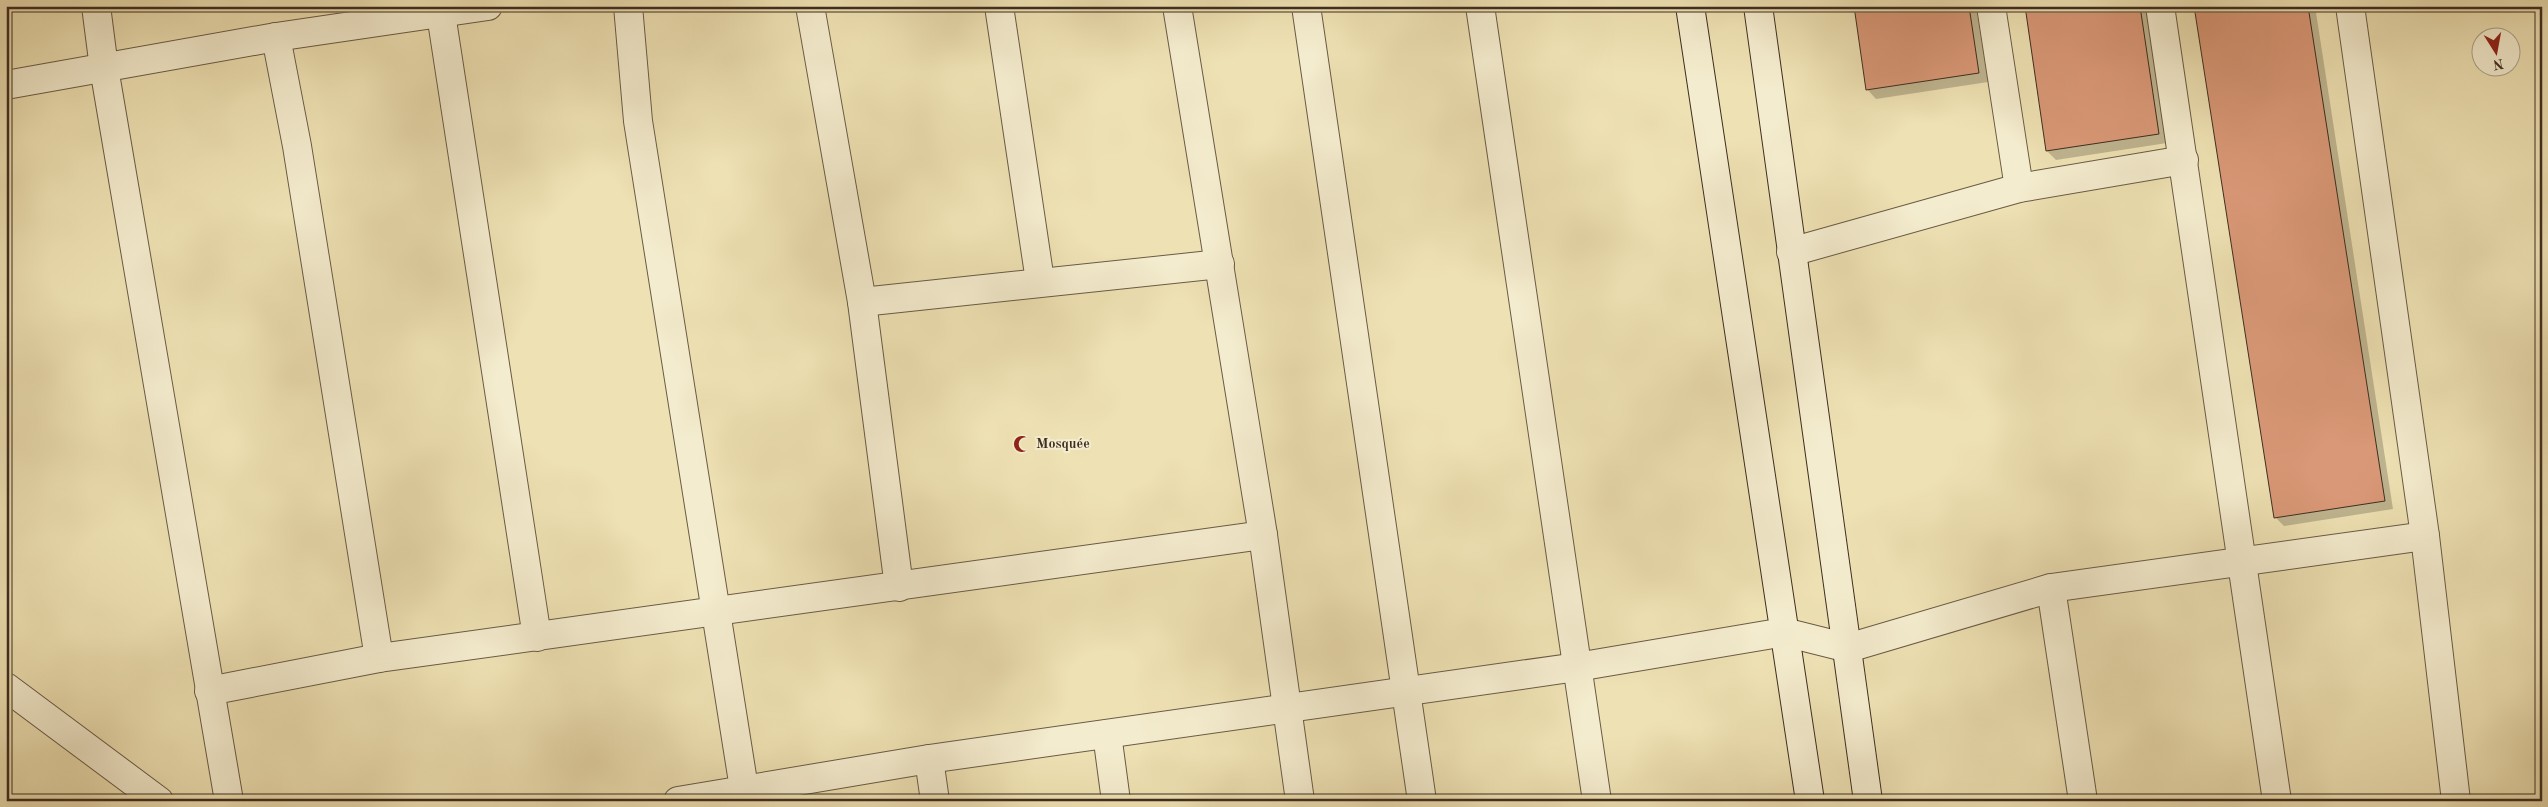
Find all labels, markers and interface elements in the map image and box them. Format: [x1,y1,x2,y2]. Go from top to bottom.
north arrow [2470,28,2520,78]
text: N [2491,56,2505,72]
mosque icon: Mosquée [1012,434,1032,454]
place label: Mosquée [1036,437,1090,451]

